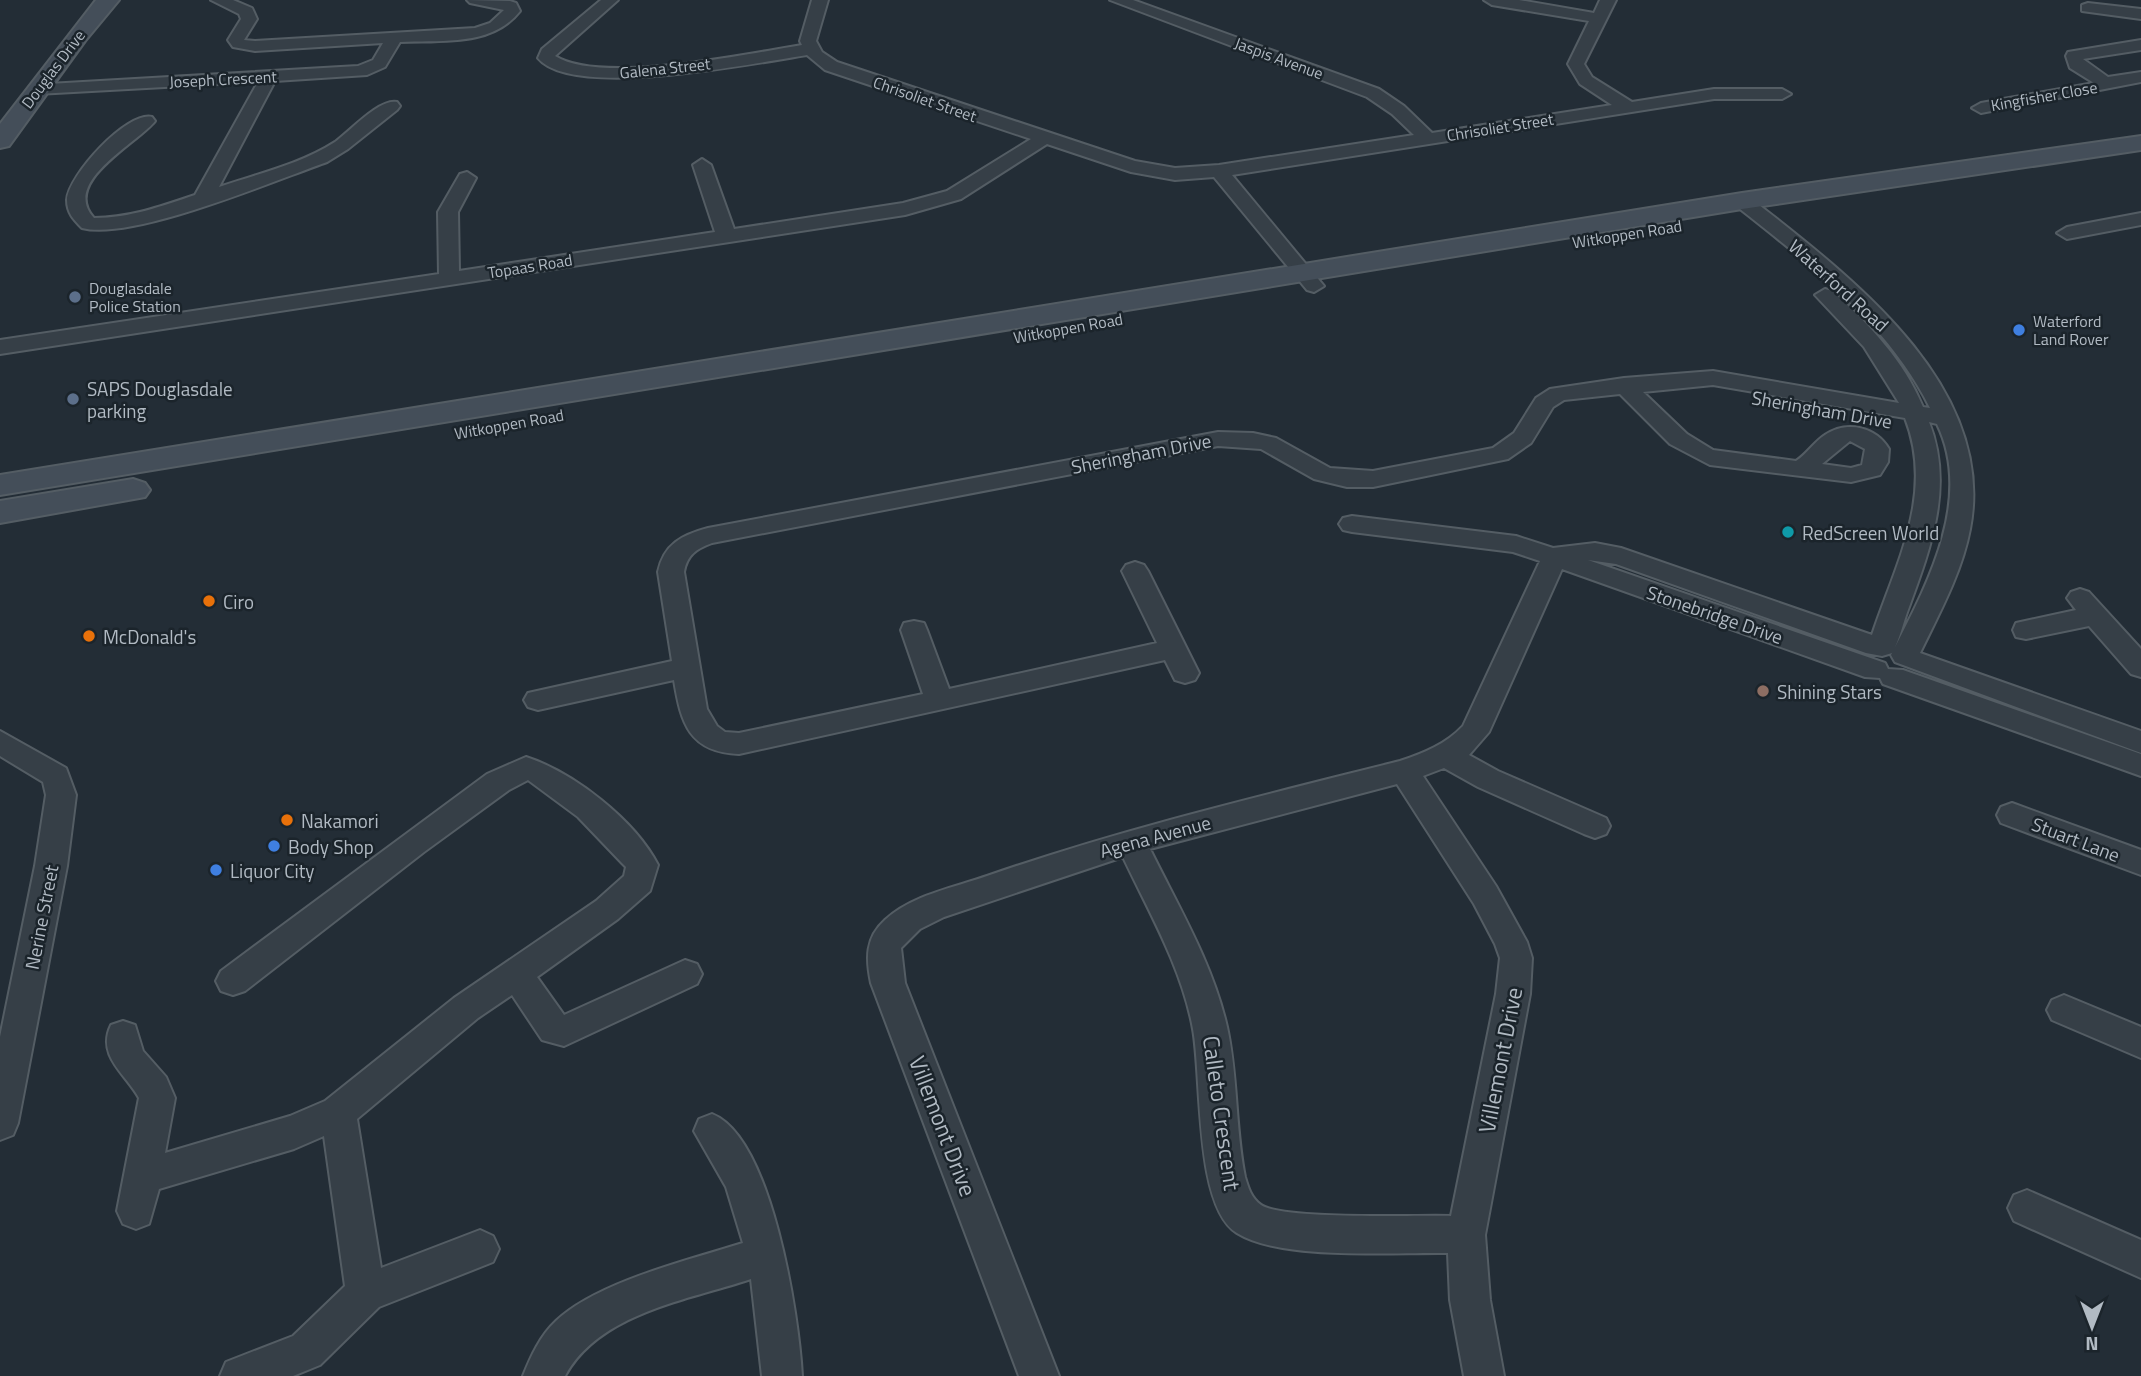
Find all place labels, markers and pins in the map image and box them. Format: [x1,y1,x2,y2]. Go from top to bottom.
place label: Douglasdale Police Station [89,276,181,318]
marker: Douglasdale Police Station [67,289,83,305]
place label: Waterford Land Rover [2033,309,2109,351]
marker: Waterford Land Rover [2011,322,2027,338]
place label: SAPS Douglasdale parking [87,374,233,425]
marker: SAPS Douglasdale parking [65,391,81,407]
place label: RedScreen World [1802,518,1939,547]
marker: RedScreen World [1780,524,1796,540]
place label: Ciro [223,587,254,616]
marker: Ciro [201,593,217,609]
place label: McDonald's [103,622,196,651]
marker: McDonald's [81,628,97,644]
place label: Shining Stars [1777,677,1882,706]
marker: Shining Stars [1755,683,1771,699]
place label: Nakamori [301,806,379,835]
marker: Nakamori [279,812,295,828]
place label: Body Shop [288,832,374,861]
marker: Body Shop [266,838,282,854]
place label: Liquor City [230,856,314,885]
marker: Liquor City [208,862,224,878]

